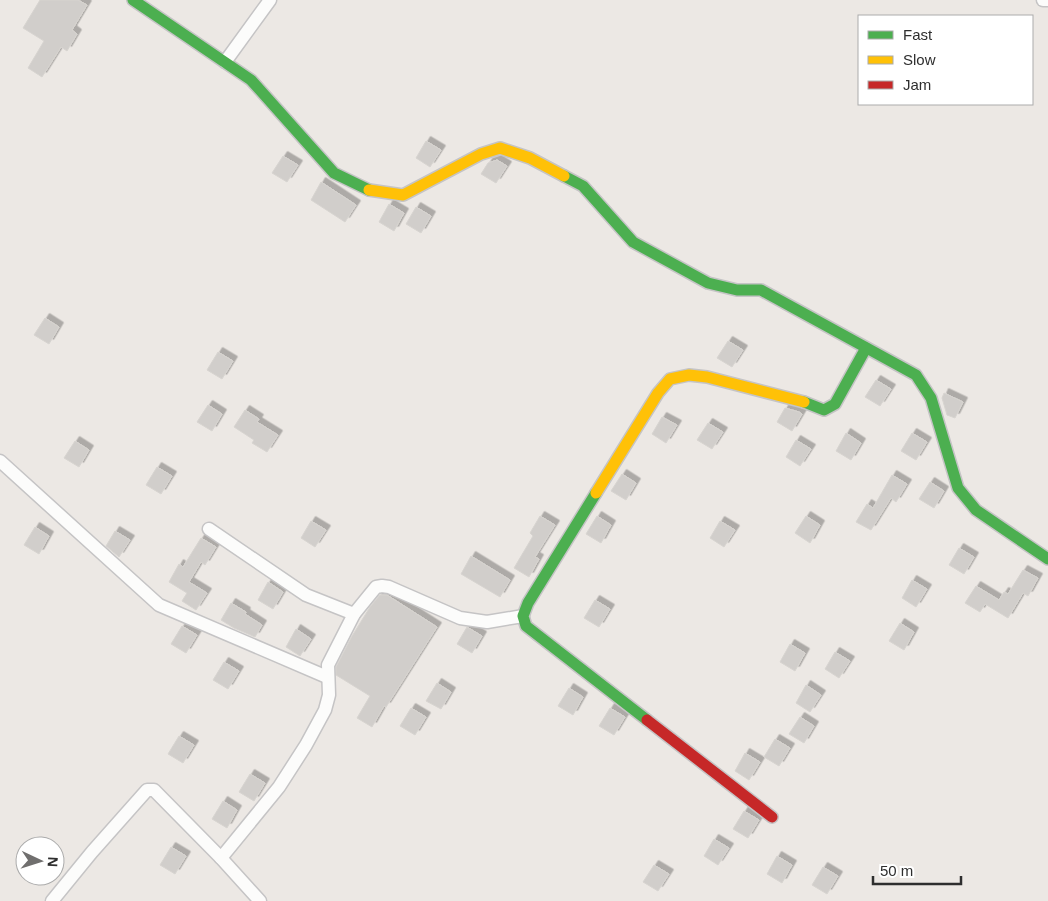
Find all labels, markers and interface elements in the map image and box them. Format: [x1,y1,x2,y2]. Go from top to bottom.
legend [858,15,1033,105]
text: Fast [903,26,933,43]
text: Slow [903,51,936,68]
text: Jam [903,76,931,93]
north arrow [15,836,65,886]
scale bar [873,854,960,886]
text: N [45,856,61,868]
text: 50 m [880,862,913,879]

